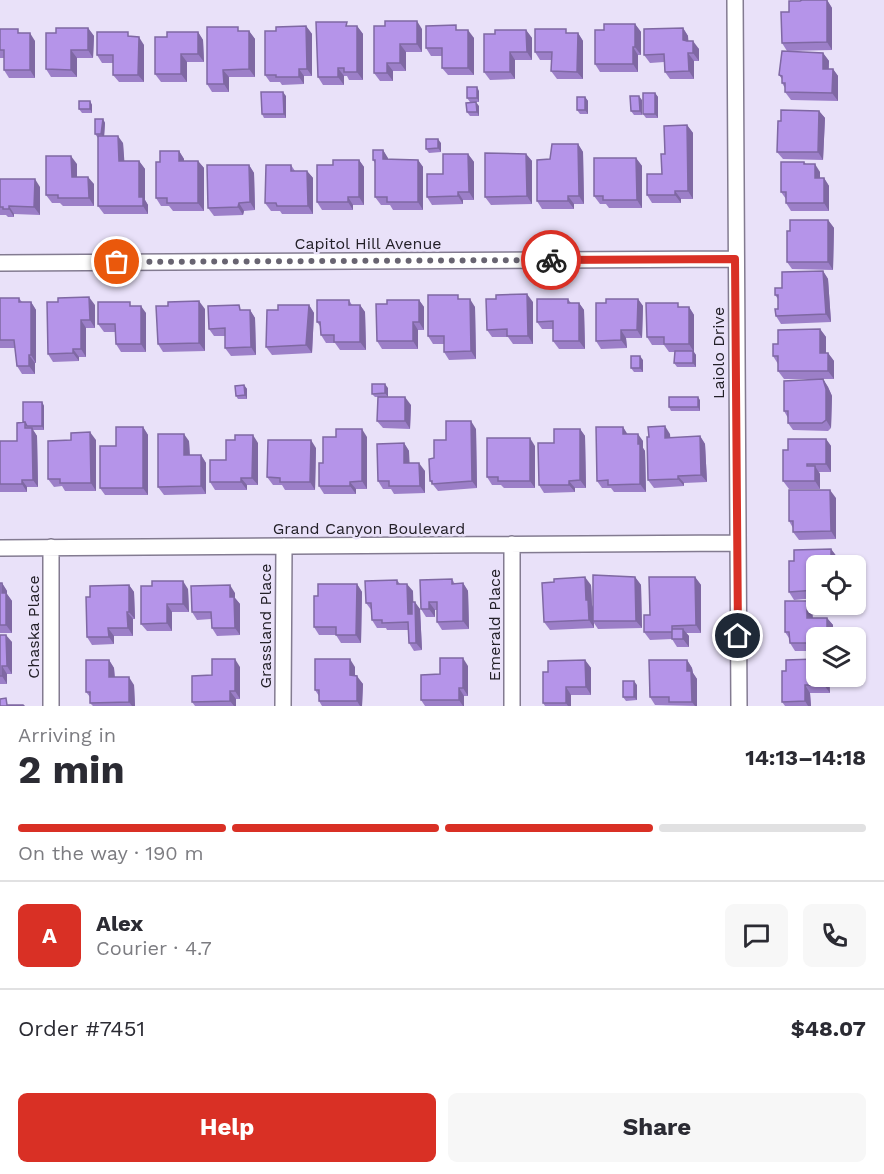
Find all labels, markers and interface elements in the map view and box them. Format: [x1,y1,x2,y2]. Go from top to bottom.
courier [521,230,581,290]
street label: Capitol Hill Avenue [294,234,442,253]
pin [91,236,142,287]
icon: bike [535,244,568,277]
icon: bag [100,245,133,278]
street label: Laiolo Drive [709,307,728,399]
street label: Grand Canyon Boulevard [273,519,465,538]
map controls [806,555,866,687]
button: locate [806,555,866,615]
street label: Grassland Place [256,563,275,689]
street label: Emerald Place [485,569,504,681]
street label: Chaska Place [24,575,43,679]
pin [712,610,763,661]
icon: home [721,619,754,652]
button: layers [806,627,866,687]
text: Arriving in [18,723,116,747]
text: 14:13–14:18 [745,745,866,770]
text: 2 min [18,747,125,792]
text: On the way · 190 m [18,841,204,865]
button: chat [725,904,788,967]
button: phone [803,904,866,967]
text: Alex [96,911,143,936]
text: A [42,923,57,948]
text: Courier · 4.7 [96,936,212,960]
text: Order #7451 [18,1016,145,1041]
text: $48.07 [791,1016,866,1041]
button: Help [18,1093,436,1162]
button: Share [448,1093,866,1162]

